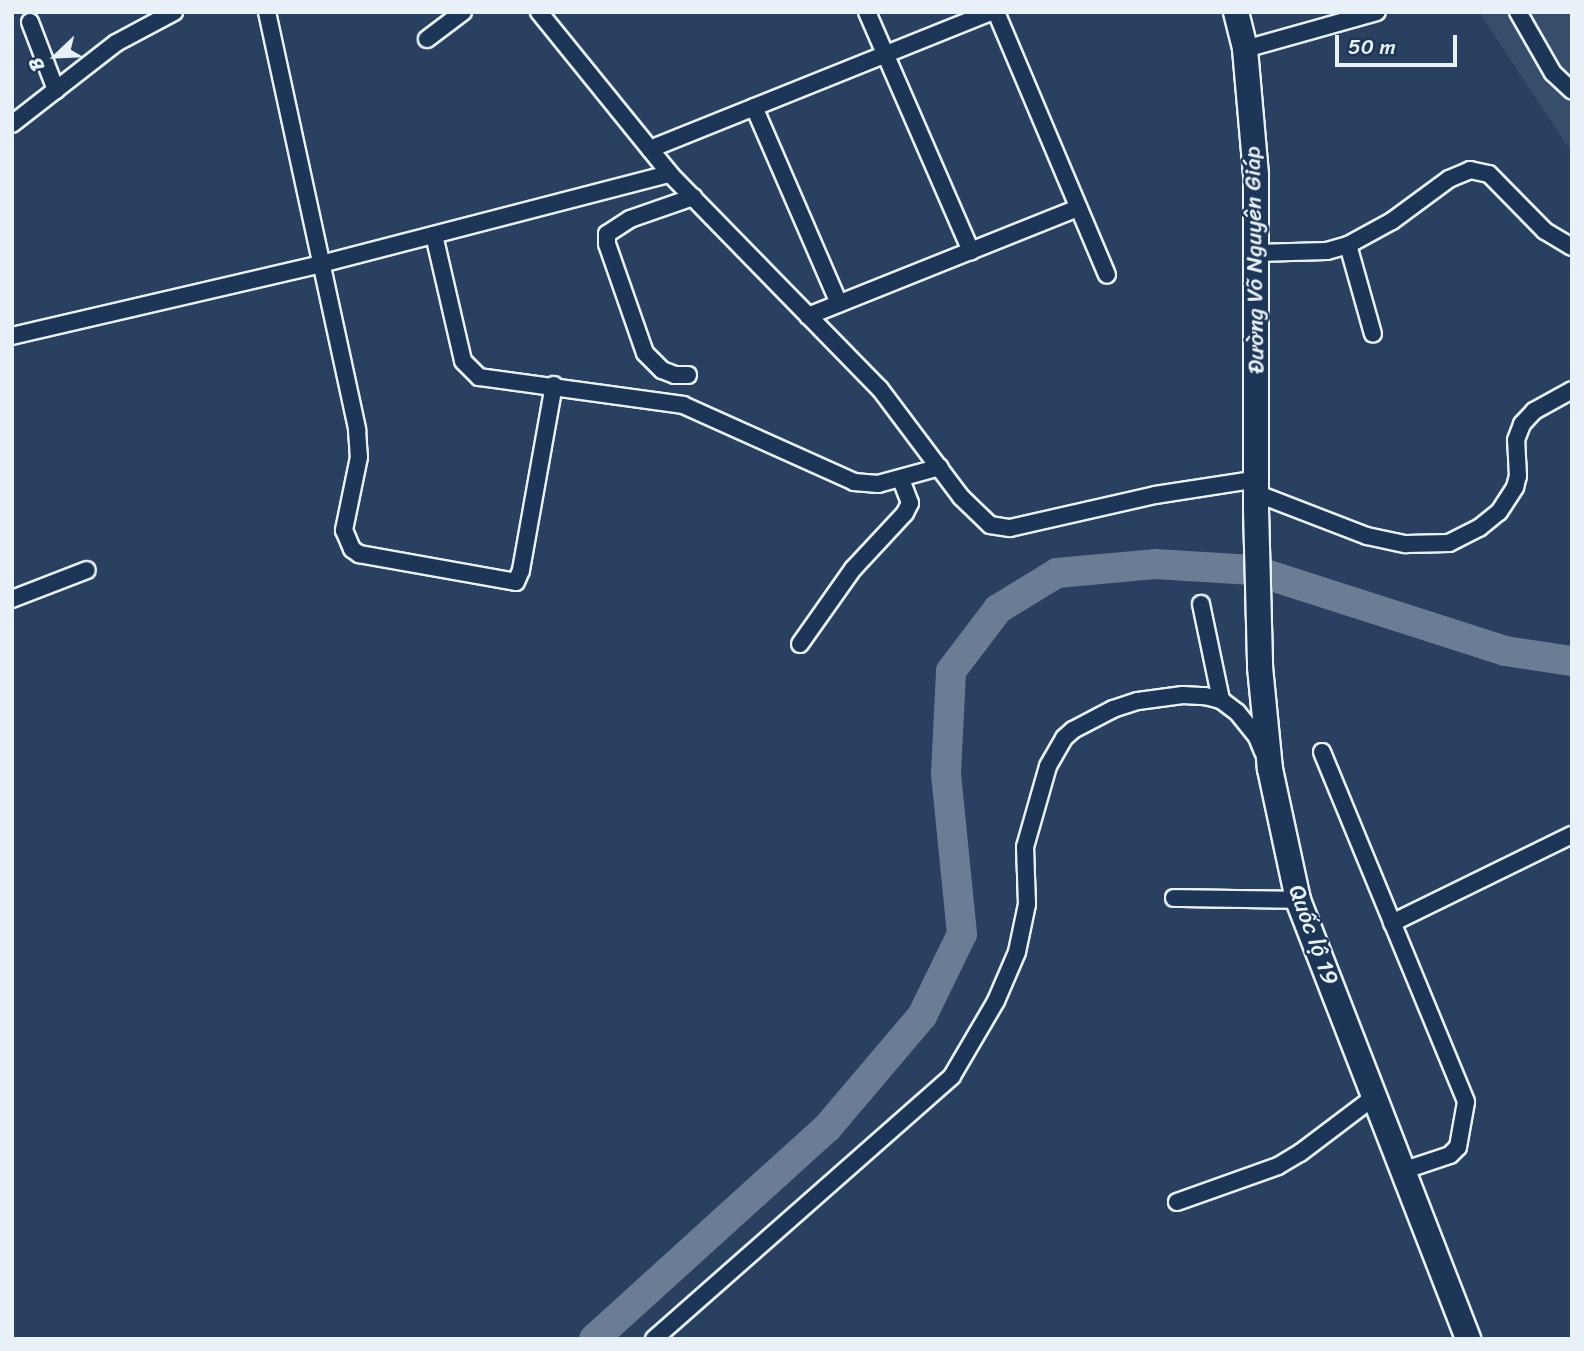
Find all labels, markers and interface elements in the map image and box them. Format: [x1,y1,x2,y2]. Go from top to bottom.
north arrow [21,21,91,91]
scale bar [1339,21,1462,65]
text: 50 m [1348,28,1396,66]
text: B [19,52,54,76]
street label: Đường Võ Nguyên Giáp [1239,146,1271,374]
street label: Quốc lộ 19 [1282,881,1344,989]

